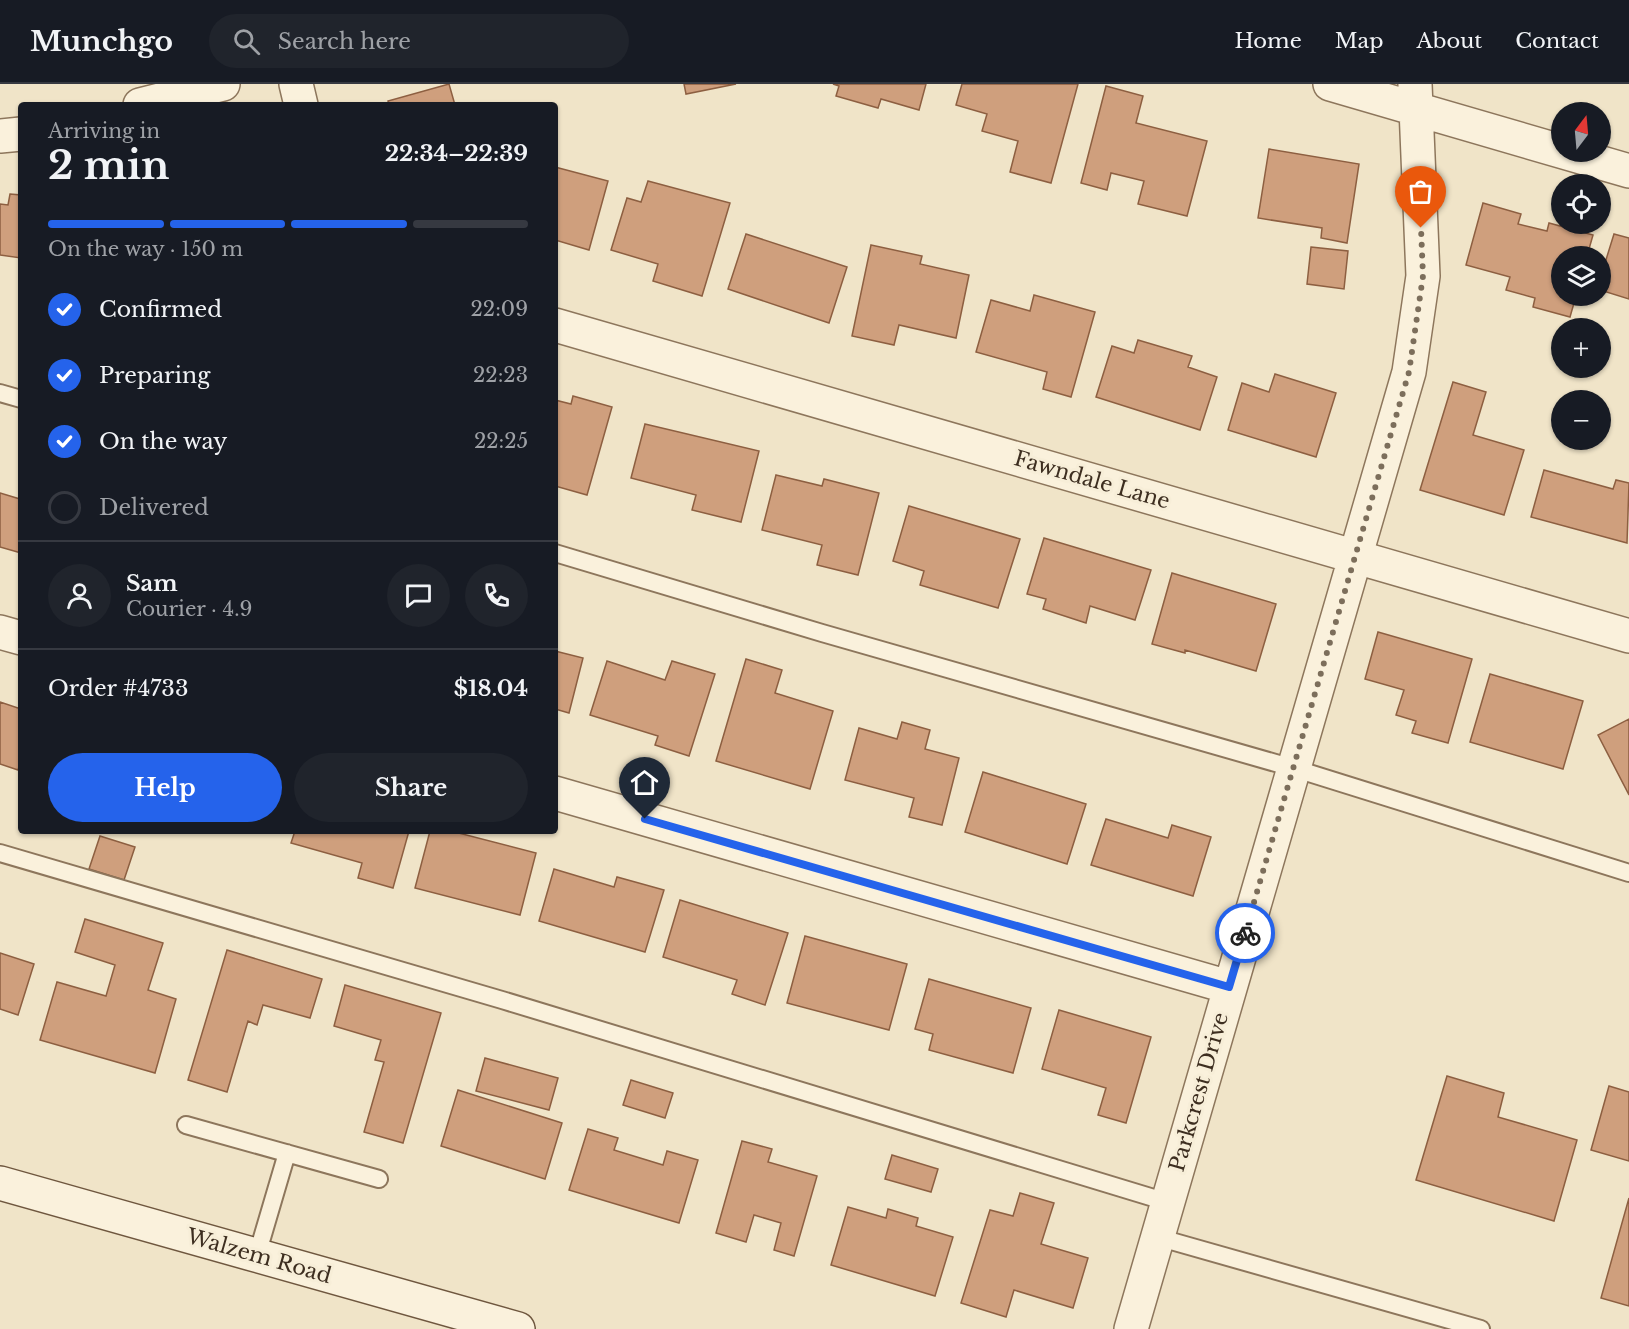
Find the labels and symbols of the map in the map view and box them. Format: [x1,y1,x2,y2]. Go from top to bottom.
north arrow [1551,102,1611,162]
pin [1395,166,1446,228]
street label: Fawndale Lane [1011,445,1173,515]
pin [619,757,670,819]
courier [1215,903,1275,963]
street label: Parkcrest Drive [1164,1009,1234,1175]
street label: Walzem Road [183,1223,334,1289]

